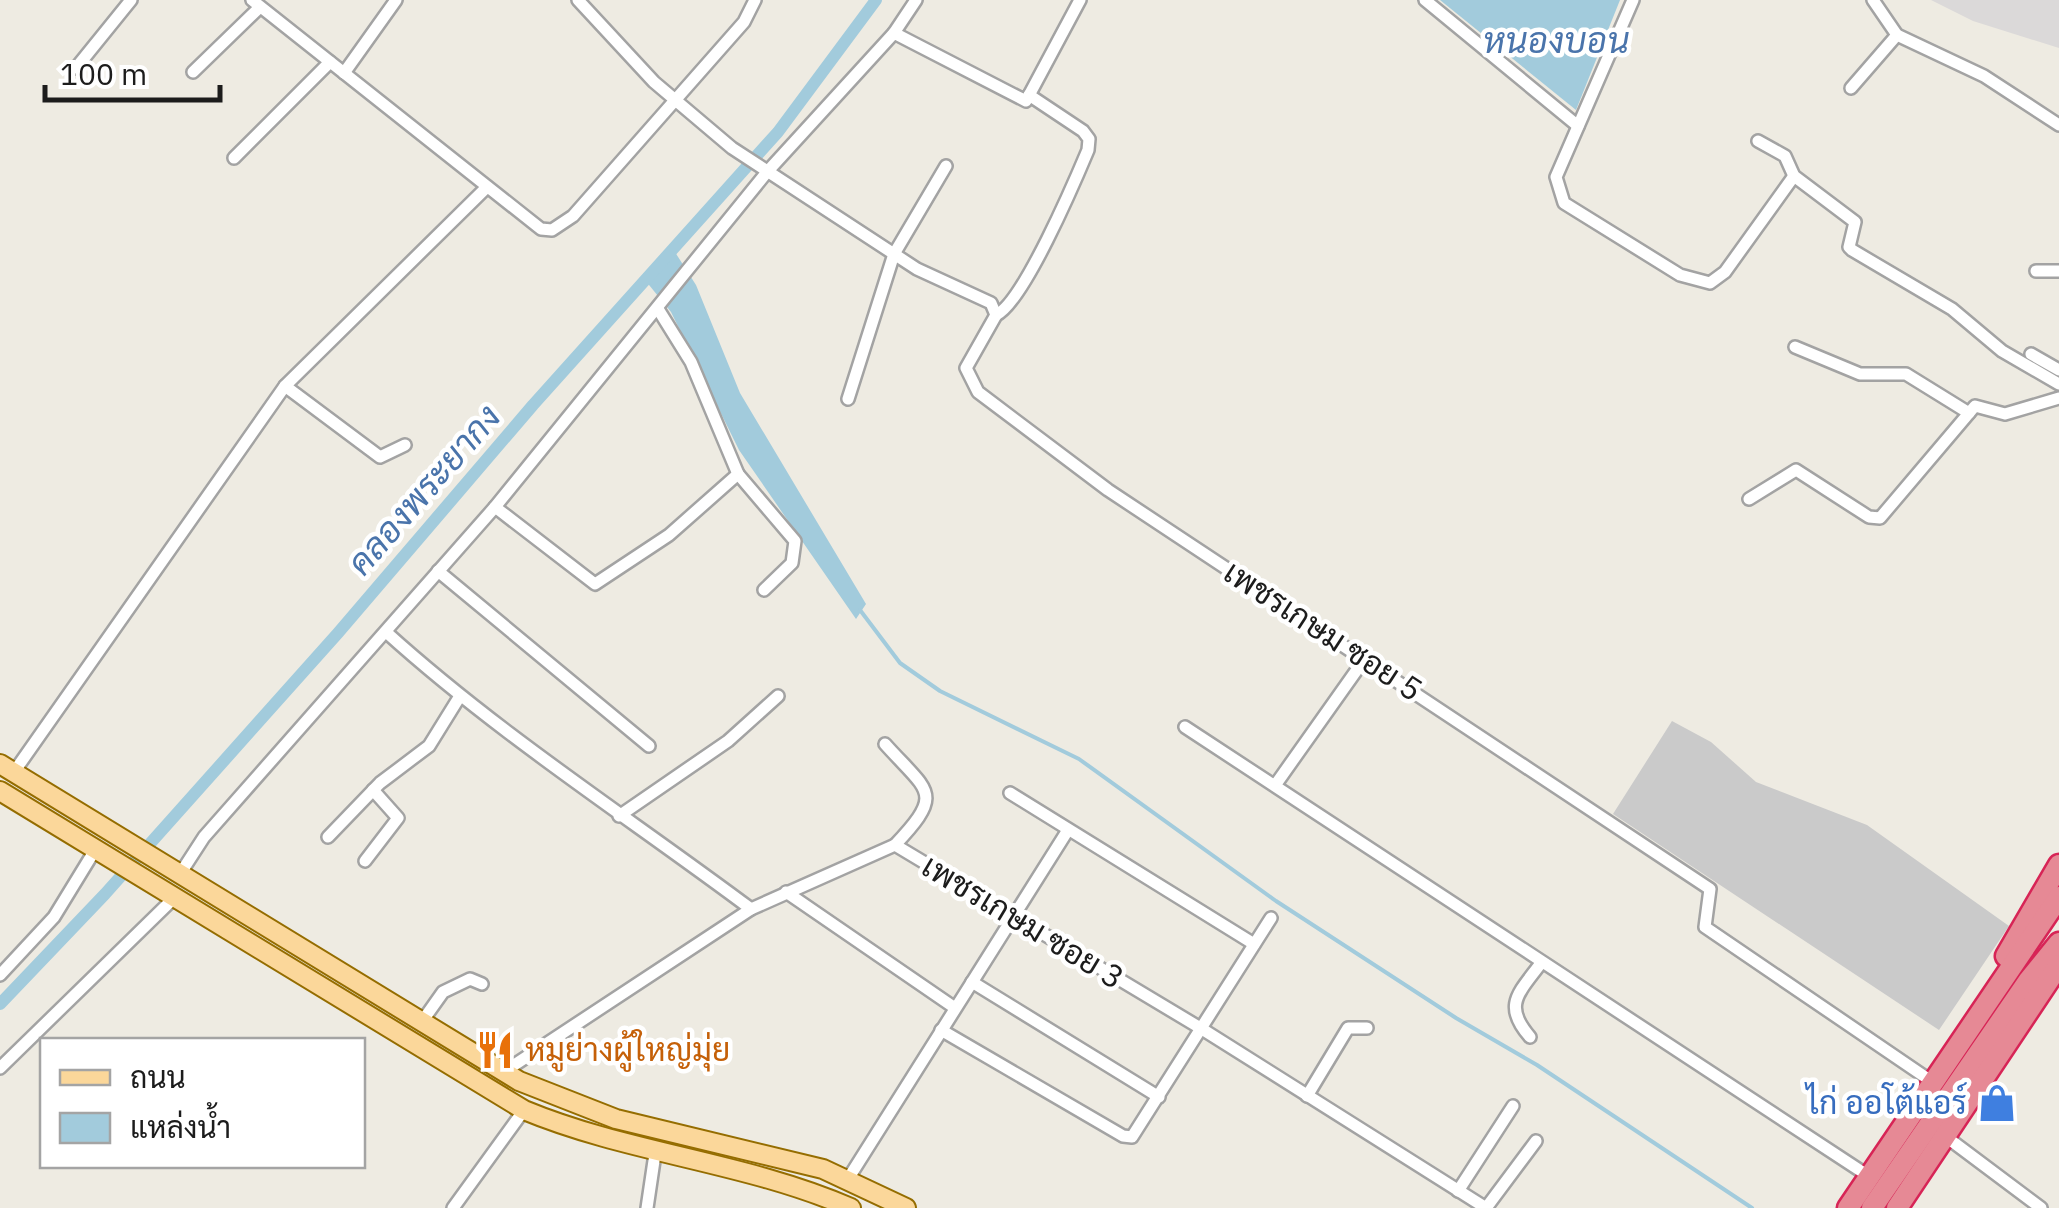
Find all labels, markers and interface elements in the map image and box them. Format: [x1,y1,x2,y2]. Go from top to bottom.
water label: หนองบอน [1483,17,1629,63]
scale bar [45,40,220,102]
text: 100 m [60,54,147,93]
water label: คลองพระยากง [336,394,510,584]
street label: เพชรเกษม ซอย 5 [1216,550,1431,710]
street label: เพชรเกษม ซอย 3 [915,844,1132,998]
place label: หมูย่างผู้ใหญ่มุ่ย [525,1028,730,1072]
restaurant icon: หมูย่างผู้ใหญ่มุ่ย [474,1029,516,1071]
legend [40,1038,365,1168]
text: ถนน [130,1057,186,1096]
place label: ไก่ ออโต้แอร์ [1804,1081,1967,1123]
shop icon: ไก่ ออโต้แอร์ [1976,1082,2018,1124]
text: แหล่งน้ำ [130,1101,231,1146]

